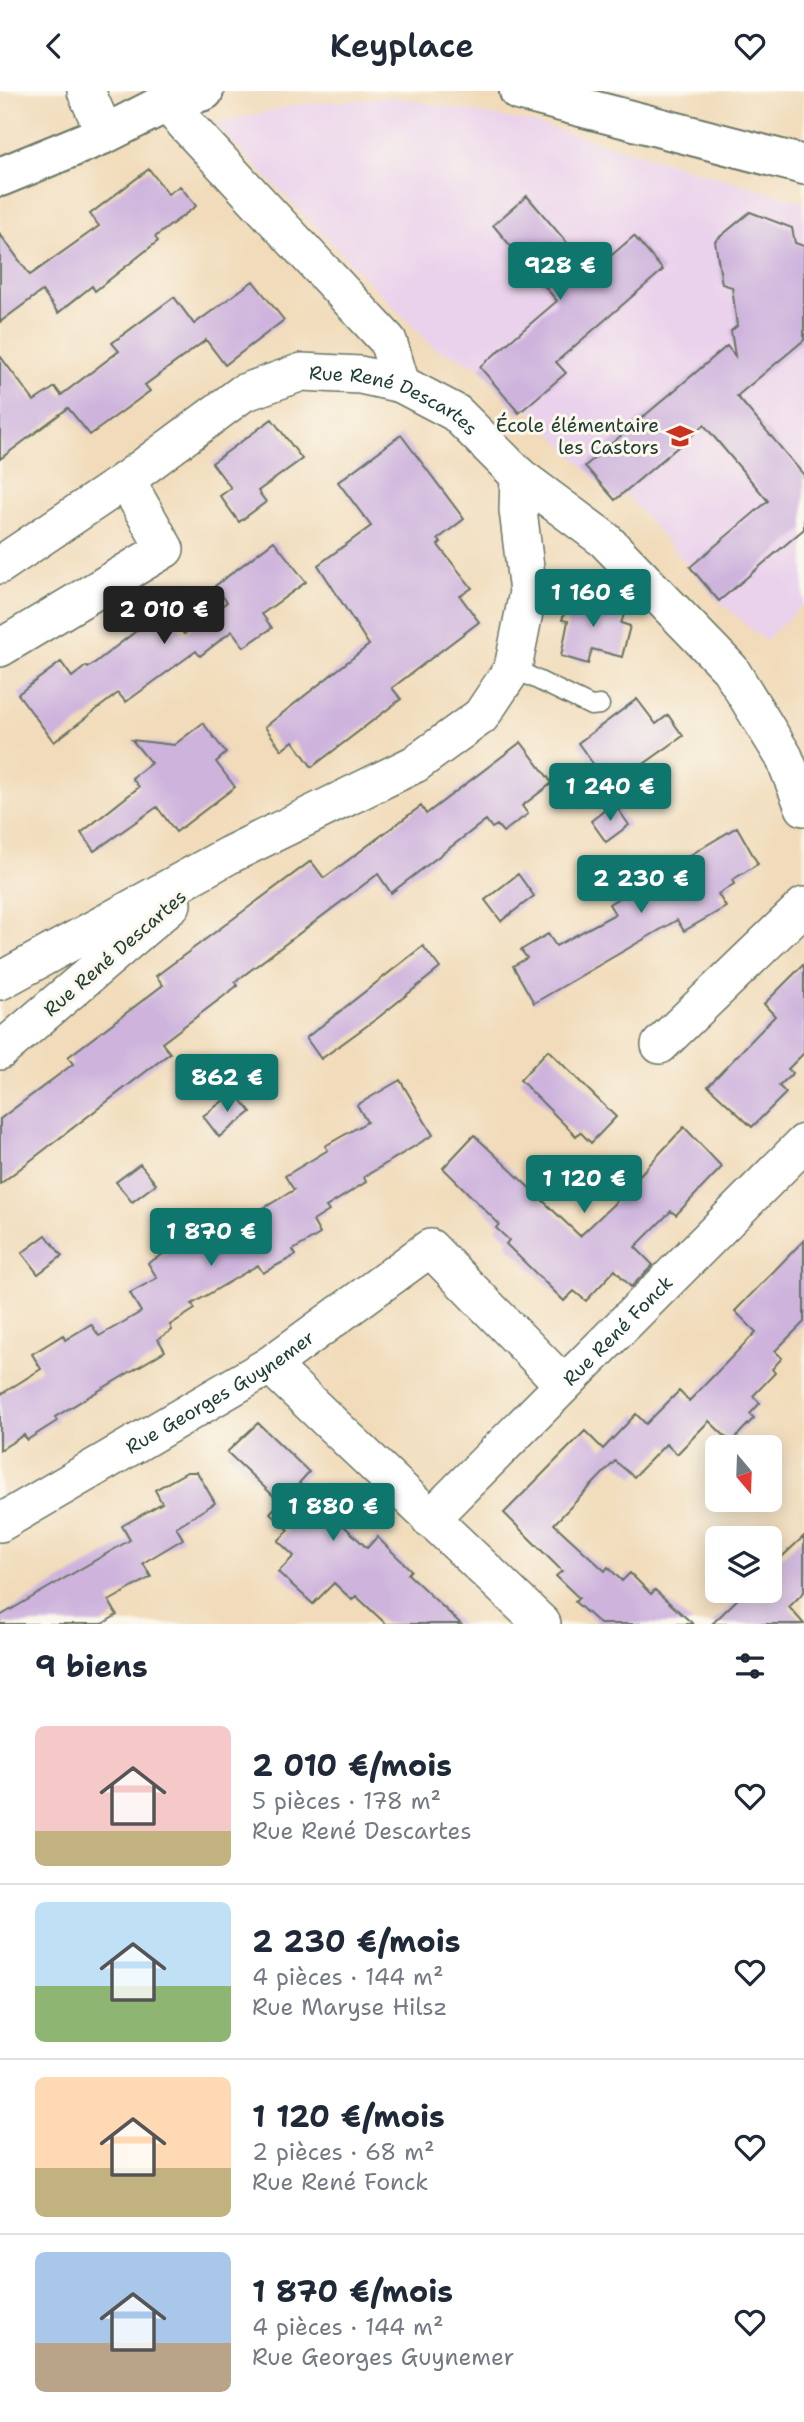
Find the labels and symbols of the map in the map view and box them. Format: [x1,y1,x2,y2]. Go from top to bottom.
pin: 928 € [511,243,609,302]
street label: Rue René Descartes [308,360,484,441]
place label: École élémentaire les Castors [496,412,659,460]
school or university icon: École élémentaire les Castors [665,421,695,451]
pin: 1 160 € [528,569,658,629]
pin: 2 010 € [99,587,229,646]
pin: 1 240 € [545,763,675,823]
pin: 2 230 € [576,855,706,915]
street label: Rue René Descartes [38,884,192,1022]
pin: 862 € [178,1055,276,1114]
pin: 1 120 € [519,1155,649,1215]
pin: 1 870 € [146,1209,276,1268]
street label: Rue René Fonck [557,1270,678,1391]
street label: Rue Georges Guynemer [121,1324,319,1459]
north arrow [705,1435,782,1512]
pin: 1 880 € [268,1483,398,1543]

